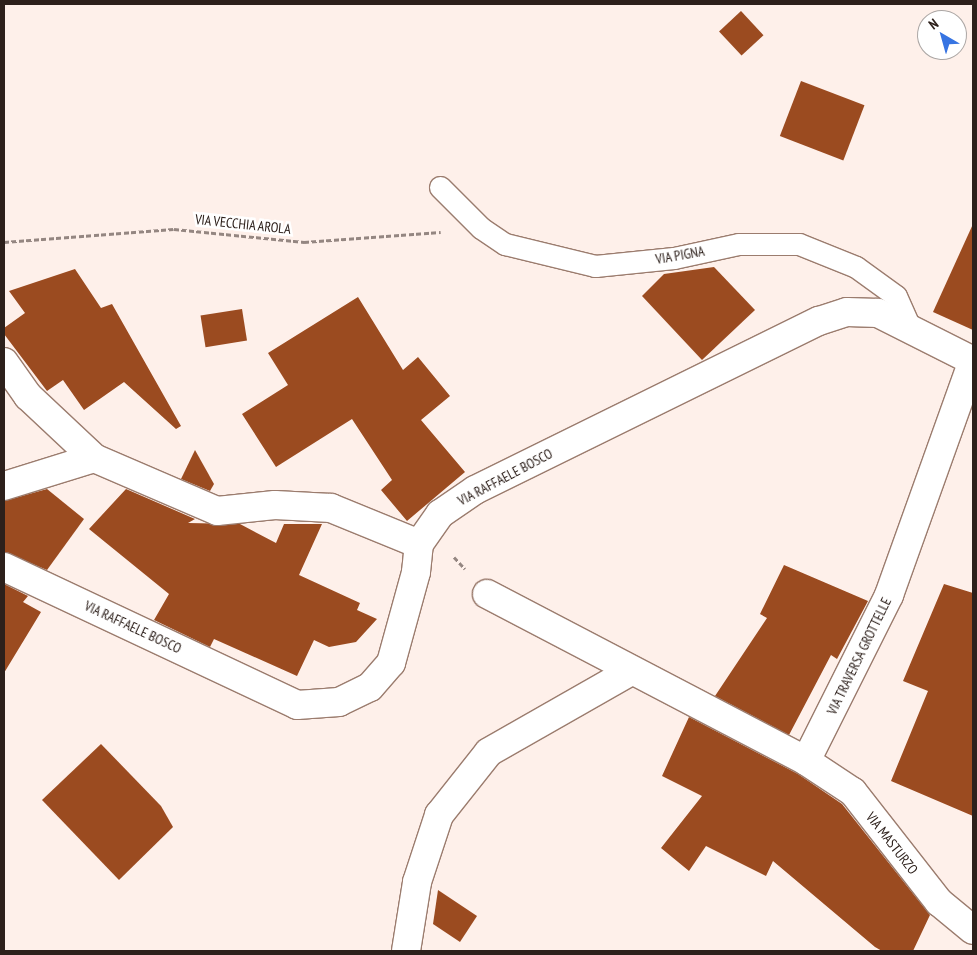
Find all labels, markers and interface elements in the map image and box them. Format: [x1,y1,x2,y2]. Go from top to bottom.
north arrow [917,10,967,60]
text: N [925,15,942,33]
street label: VIA VECCHIA AROLA [193,211,293,237]
street label: VIA PIGNA [654,242,706,268]
street label: VIA RAFFAELE BOSCO [455,445,555,509]
street label: VIA TRAVERSA GROTTELLE [823,594,895,718]
street label: VIA RAFFAELE BOSCO [82,597,184,657]
street label: VIA MASTURZO [862,808,922,878]

